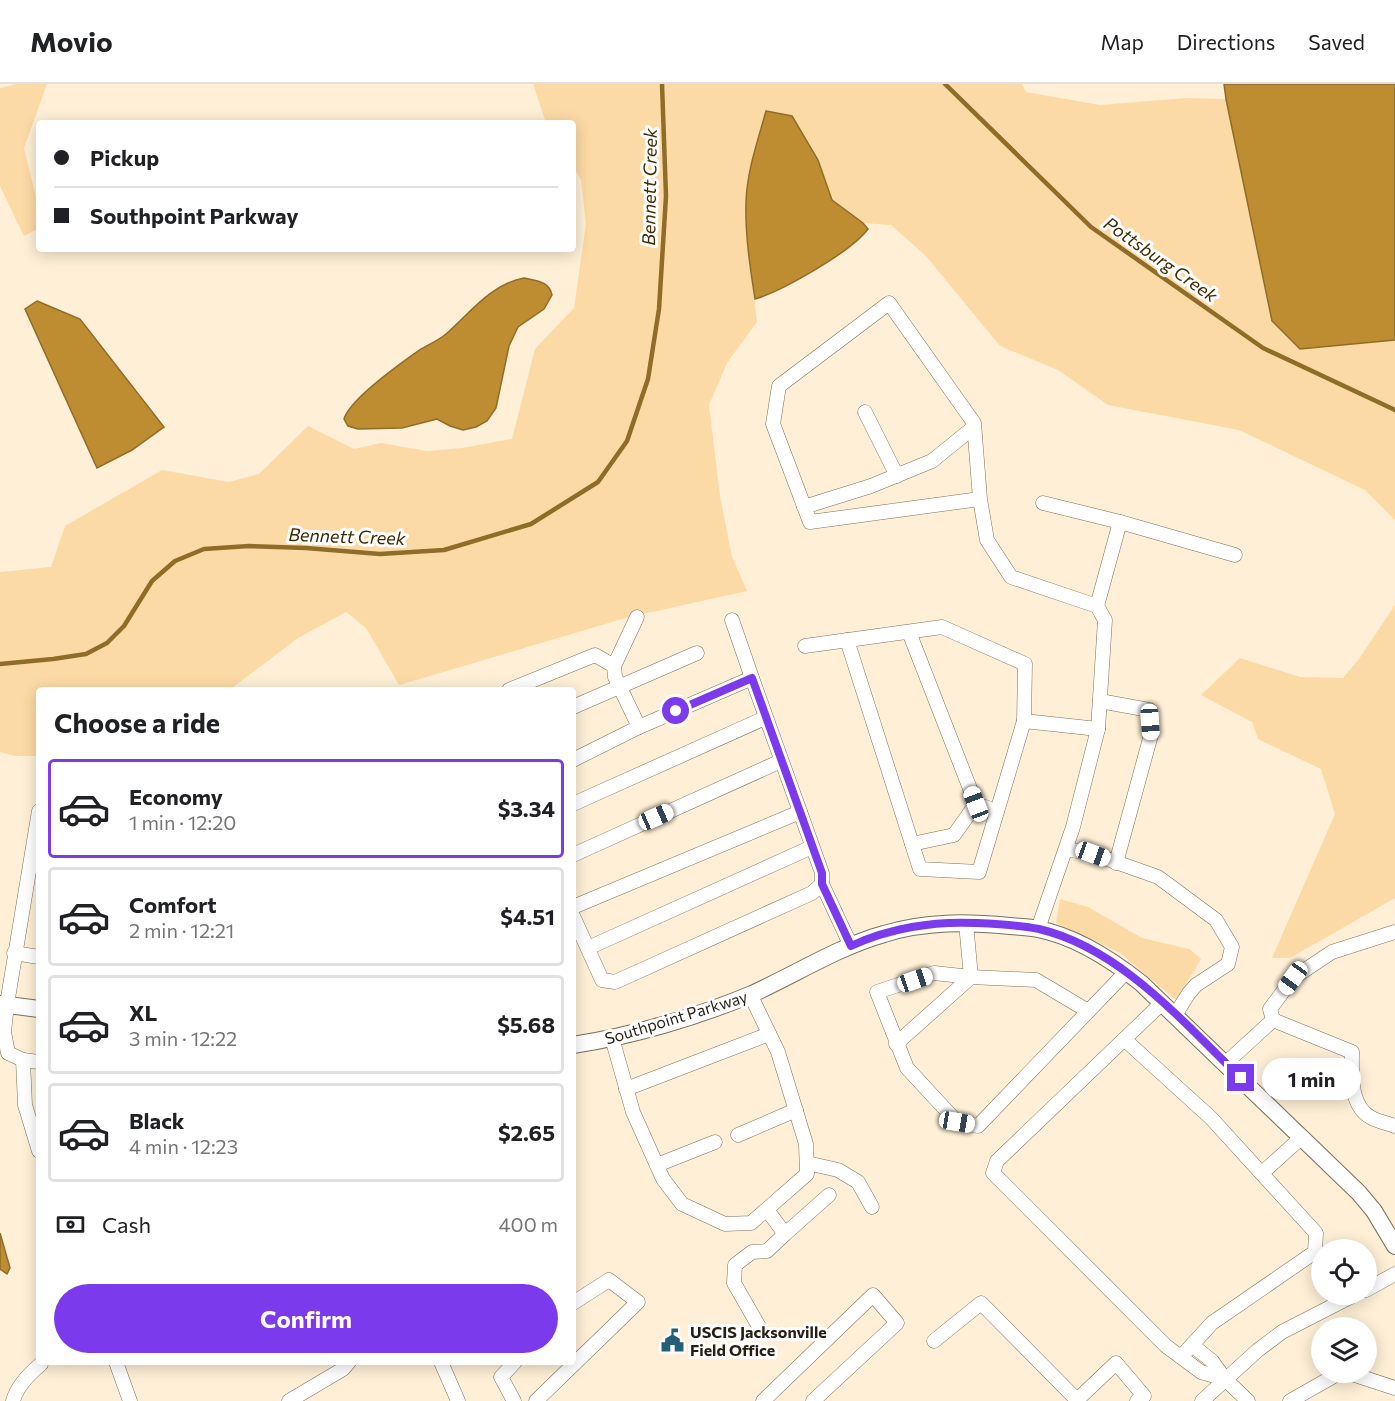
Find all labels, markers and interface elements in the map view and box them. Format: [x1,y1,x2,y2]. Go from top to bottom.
text: Movio [30,24,113,58]
text: Map [1101,29,1144,54]
text: Directions [1177,29,1275,54]
text: Saved [1308,29,1365,54]
water label: Bennett Creek [637,127,661,246]
text: Pickup [90,144,159,171]
text: Southpoint Parkway [90,202,298,229]
water label: Pottsburg Creek [1100,212,1223,307]
water label: Bennett Creek [288,523,407,549]
route start [662,697,689,724]
car [1140,703,1160,741]
text: Choose a ride [54,706,220,739]
icon: car [57,782,111,836]
text: Economy [129,783,223,810]
car [961,784,991,824]
text: $3.34 [498,795,555,822]
car [636,801,676,833]
text: 1 min · 12:20 [129,810,236,834]
car [1073,839,1113,869]
icon: car [57,890,111,944]
text: Comfort [129,891,217,918]
text: $4.51 [500,903,555,930]
text: 2 min · 12:21 [129,918,234,942]
car [1275,958,1311,998]
car [895,966,935,994]
street label: Southpoint Parkway [602,986,750,1048]
icon: car [57,998,111,1052]
text: XL [129,999,157,1026]
text: $5.68 [497,1011,555,1038]
text: 3 min · 12:22 [129,1026,237,1050]
callout: 1 min [1262,1057,1361,1099]
route end [1227,1064,1254,1091]
text: 1 min [1288,1067,1335,1091]
icon: car [57,1106,111,1160]
text: Black [129,1107,184,1134]
car [938,1110,976,1134]
text: $2.65 [498,1119,555,1146]
text: 4 min · 12:23 [129,1134,238,1158]
icon: cash [54,1208,87,1241]
text: Cash [102,1211,151,1238]
text: 400 m [499,1212,558,1236]
map controls [1311,1239,1377,1383]
button: locate [1311,1239,1377,1305]
button: Confirm [54,1284,558,1353]
button: layers [1311,1317,1377,1383]
place label: USCIS Jacksonville Field Office [690,1322,827,1359]
public building icon: USCIS Jacksonville Field Office [659,1327,685,1353]

